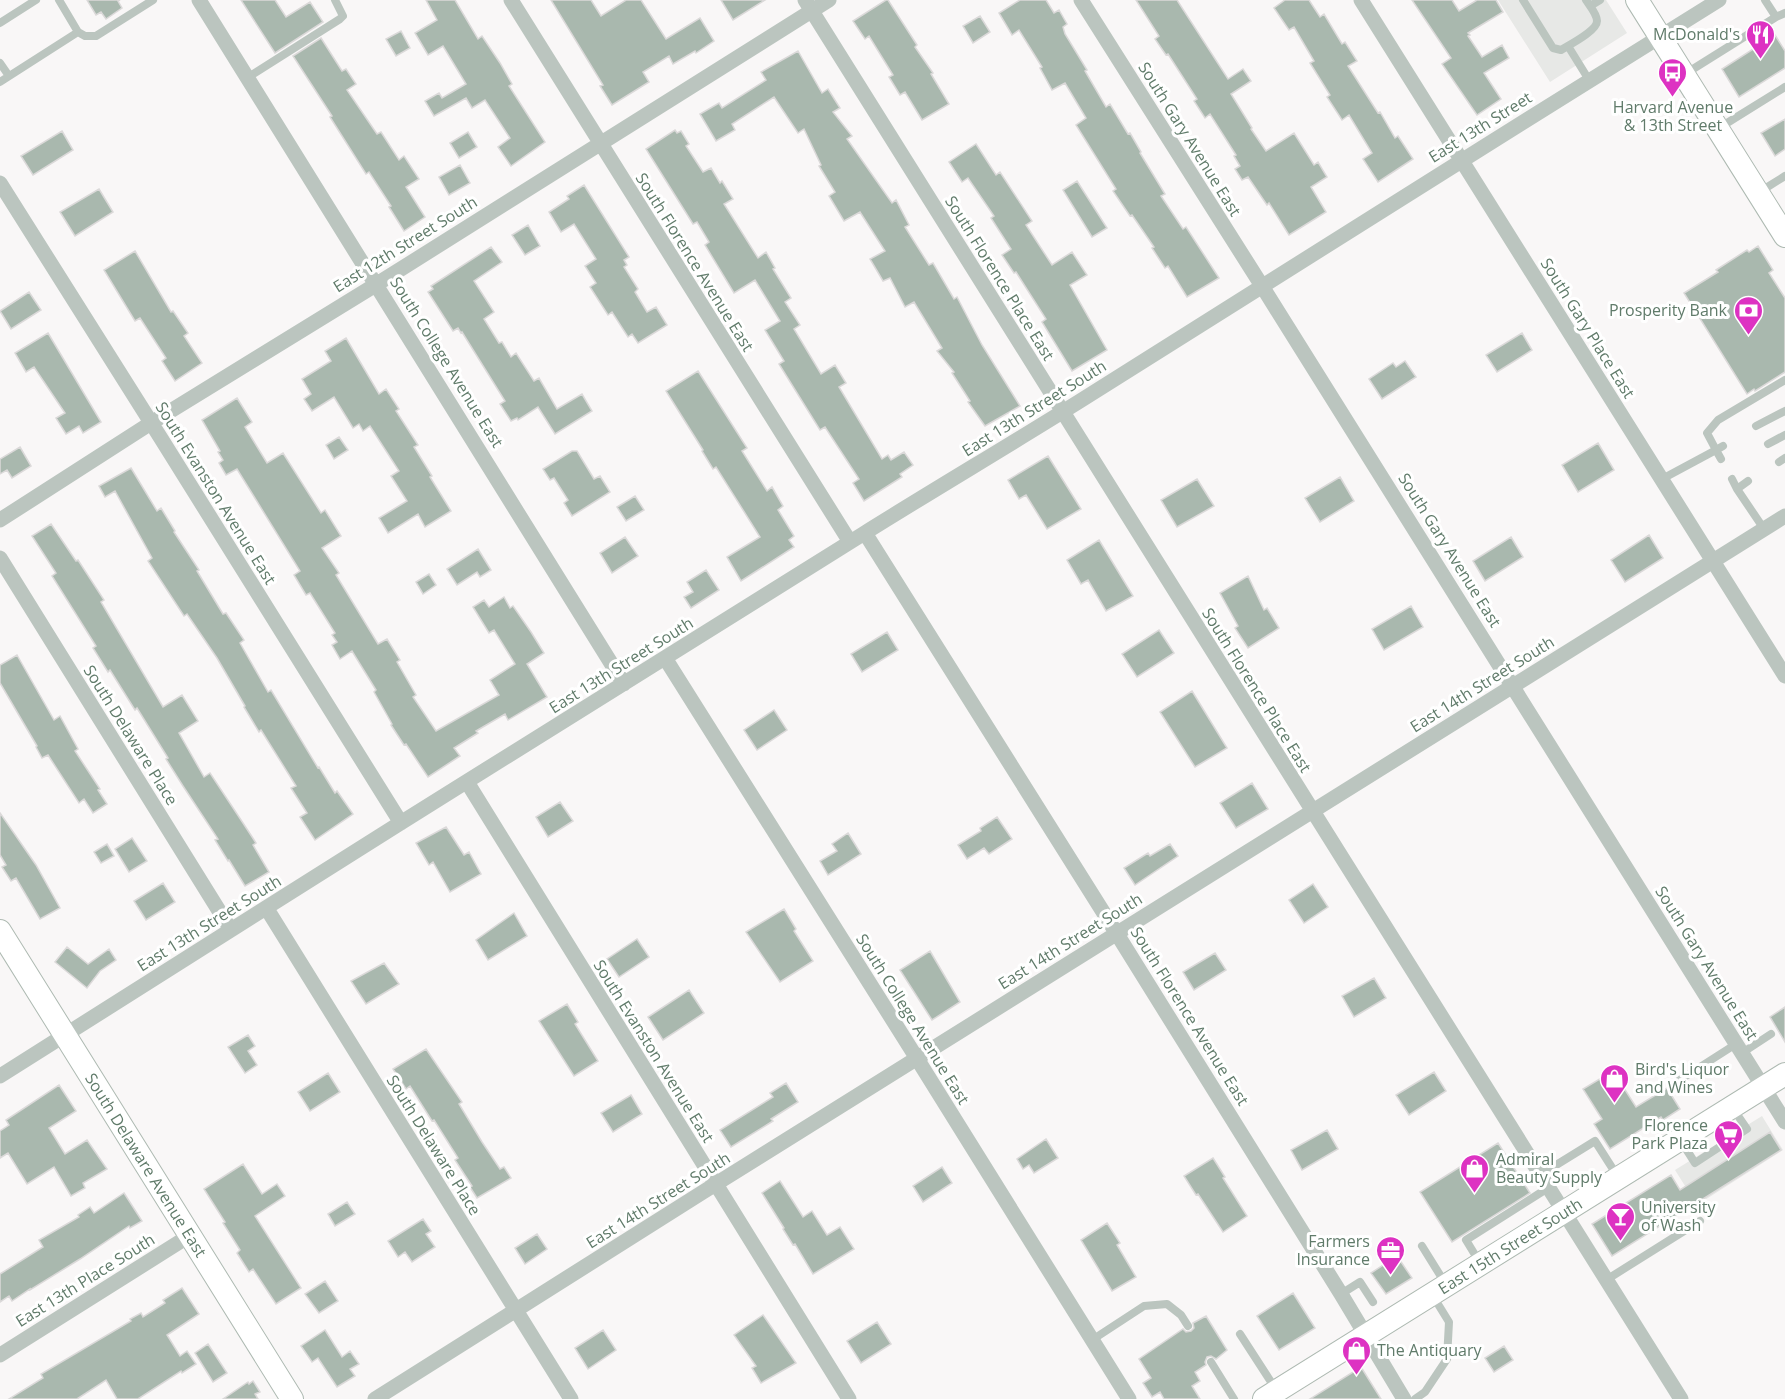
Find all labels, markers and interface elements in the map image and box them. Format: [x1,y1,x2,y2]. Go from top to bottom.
restaurant icon: McDonald's [1745,18,1777,60]
place label: McDonald's [1653,23,1740,45]
bus stop icon: Harvard Avenue & 13th Street [1657,56,1689,98]
street label: South Gary Avenue East [1133,58,1247,221]
street label: East 13th Street [1424,86,1536,168]
place label: Harvard Avenue & 13th Street [1613,96,1733,136]
street label: South Florence Avenue East [631,168,759,356]
street label: East 12th Street South [329,191,481,297]
street label: South Florence Place East [940,191,1060,365]
street label: South Gary Place East [1536,254,1640,403]
street label: South College Avenue East [385,272,509,452]
bank icon: Prosperity Bank [1732,294,1764,336]
place label: Prosperity Bank [1609,299,1728,321]
street label: East 13th Street South [958,355,1110,461]
street label: South Evanston Avenue East [151,398,281,589]
street label: South Gary Avenue East [1393,469,1507,632]
street label: South Florence Place East [1197,603,1317,777]
street label: East 13th Street South [545,612,697,718]
street label: East 14th Street South [1406,631,1558,737]
street label: South Delaware Place [79,661,183,809]
street label: East 13th Street South [133,870,285,976]
street label: South Gary Avenue East [1650,882,1764,1045]
street label: East 14th Street South [994,888,1146,994]
street label: South Florence Avenue East [1126,922,1254,1110]
street label: South College Avenue East [851,929,975,1109]
street label: South Evanston Avenue East [589,956,719,1147]
place label: Bird's Liquor and Wines [1635,1058,1730,1098]
shop icon: Bird's Liquor and Wines [1598,1062,1630,1104]
street label: South Delaware Avenue East [80,1069,212,1262]
street label: South Delaware Place [382,1071,486,1219]
place label: Florence Park Plaza [1631,1114,1708,1154]
supermarket icon: Florence Park Plaza [1713,1118,1745,1160]
street label: East 14th Street South [582,1147,734,1253]
place label: Admiral Beauty Supply [1496,1148,1603,1188]
shop icon: Admiral Beauty Supply [1459,1152,1491,1194]
street label: East 15th Street South [1434,1193,1586,1299]
place label: University of Wash [1641,1196,1716,1236]
bar icon: University of Wash [1604,1200,1636,1242]
street label: East 13th Place South [11,1228,159,1332]
place label: Farmers Insurance [1296,1230,1370,1270]
office icon: Farmers Insurance [1375,1234,1407,1276]
shop icon: The Antiquary [1340,1334,1372,1376]
place label: The Antiquary [1377,1339,1482,1361]

